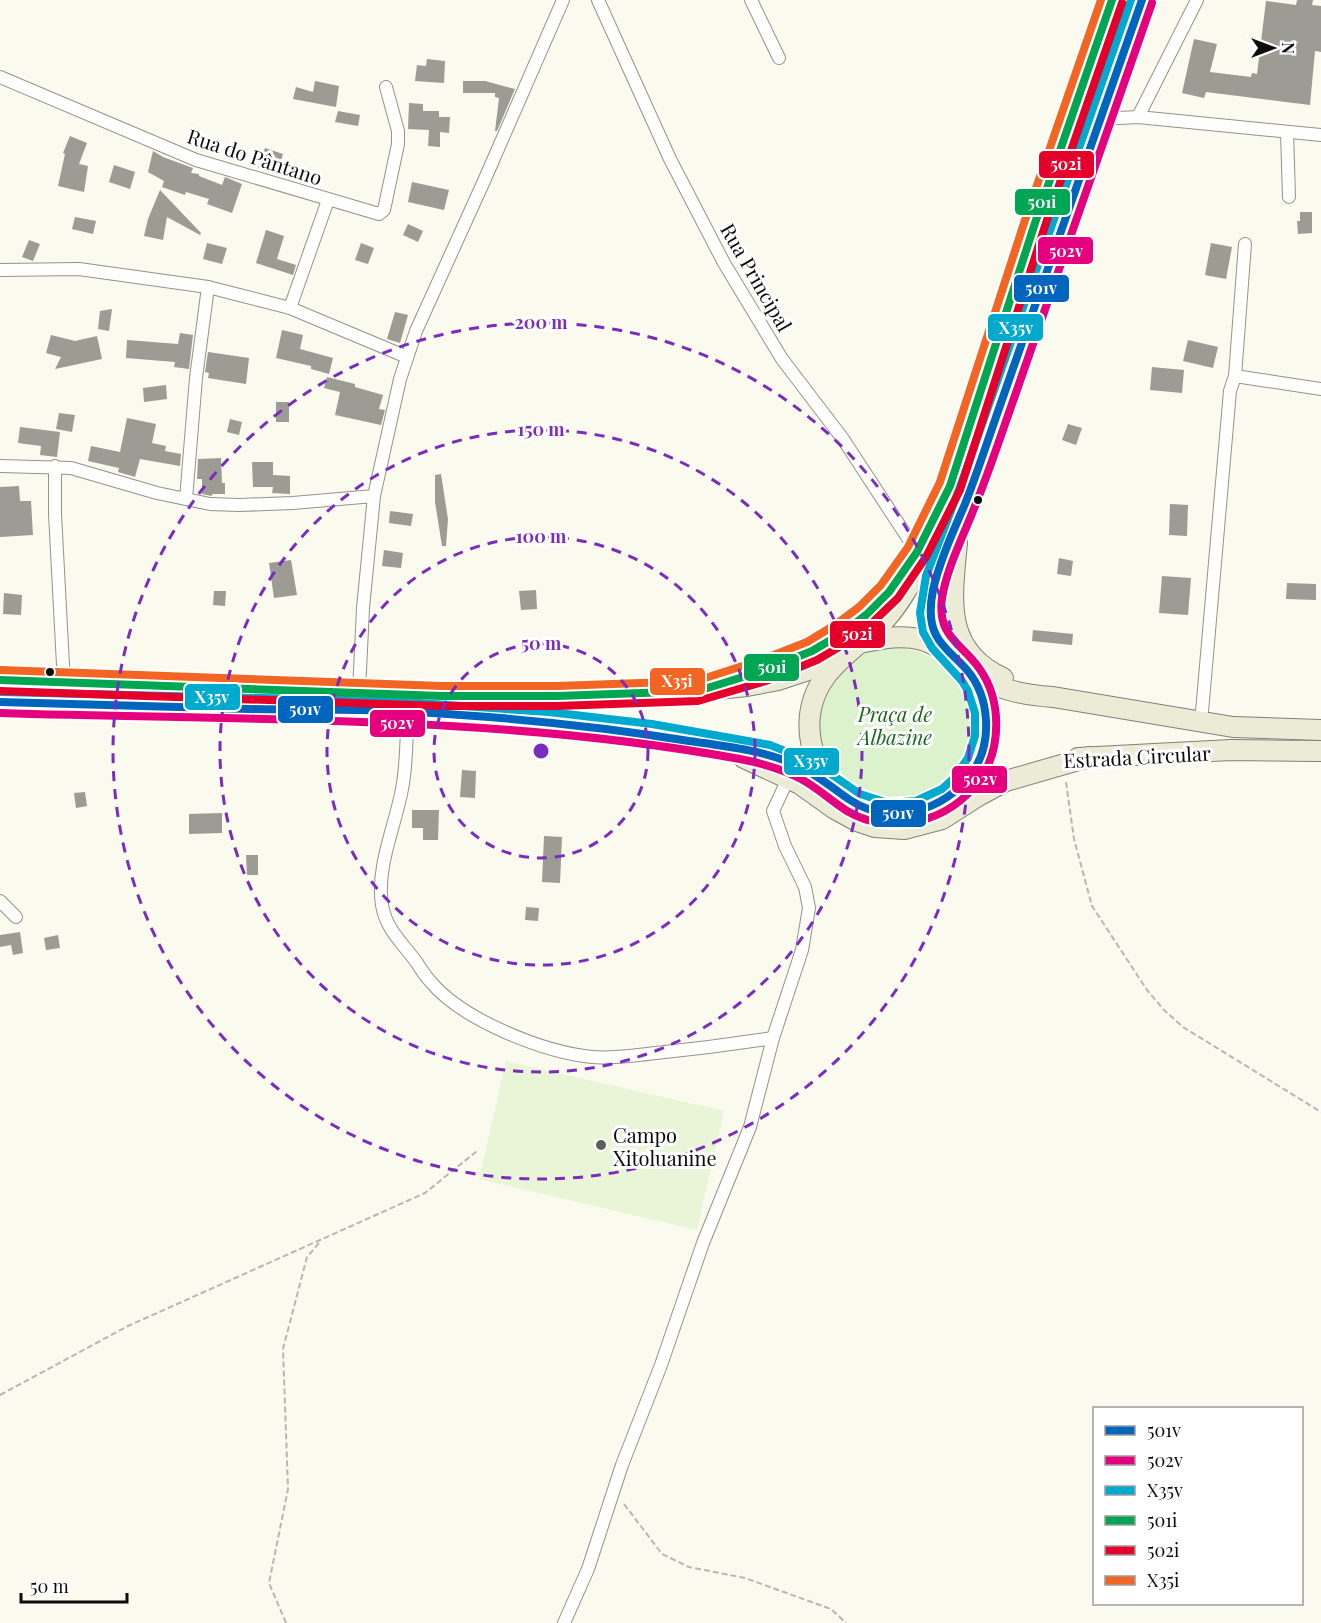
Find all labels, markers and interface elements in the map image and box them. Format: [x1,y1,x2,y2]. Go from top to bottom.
north arrow [1243,18,1303,78]
text: N [1278,42,1299,54]
street label: Rua do Pântano [184,121,326,191]
line badge: 502i [1038,150,1095,179]
text: 502i [1050,153,1082,174]
line badge: 501i [1014,188,1071,216]
text: 501i [1028,191,1056,212]
street label: Rua Principal [715,218,799,336]
line badge: 502v [1037,236,1094,265]
text: 502v [1049,240,1084,261]
line badge: 501v [1013,274,1070,303]
text: 501v [1025,277,1058,298]
text: 200 m [514,310,568,334]
line badge: X35v [987,313,1044,342]
text: X35v [999,317,1034,338]
text: 150 m [517,417,565,441]
unlabelled marker [972,494,984,506]
text: 100 m [516,524,567,548]
line badge: 502i [829,620,886,649]
text: 502i [841,623,873,644]
text: 50 m [521,631,562,655]
line badge: 501i [743,653,800,682]
text: 501i [758,656,786,677]
unlabelled marker [44,666,56,678]
line badge: X35i [649,667,706,696]
text: X35i [661,670,693,691]
line badge: X35v [184,683,241,711]
text: X35v [195,686,230,707]
line badge: 501v [277,695,334,724]
text: 501v [289,698,322,719]
park label: Praça de Albazine [856,700,932,750]
line badge: 502v [369,709,426,738]
text: 502v [380,712,415,733]
street label: Estrada Circular [1063,739,1211,773]
centre of rings [531,741,551,761]
line badge: X35v [783,747,840,776]
text: X35v [794,750,829,771]
line badge: 502v [951,765,1008,794]
text: 502v [963,768,998,789]
line badge: 501v [870,799,927,828]
text: 501v [882,802,915,823]
place label: Campo Xitoluanine [613,1121,717,1171]
marker: Campo Xitoluanine [594,1138,608,1152]
legend [1093,1407,1303,1605]
text: 501v [1147,1418,1181,1442]
text: 502v [1147,1448,1183,1472]
text: X35v [1147,1478,1183,1502]
text: 501i [1147,1508,1177,1532]
text: 502i [1147,1538,1179,1562]
scale bar [21,1566,128,1604]
text: X35i [1147,1568,1179,1592]
text: 50 m [30,1574,69,1598]

